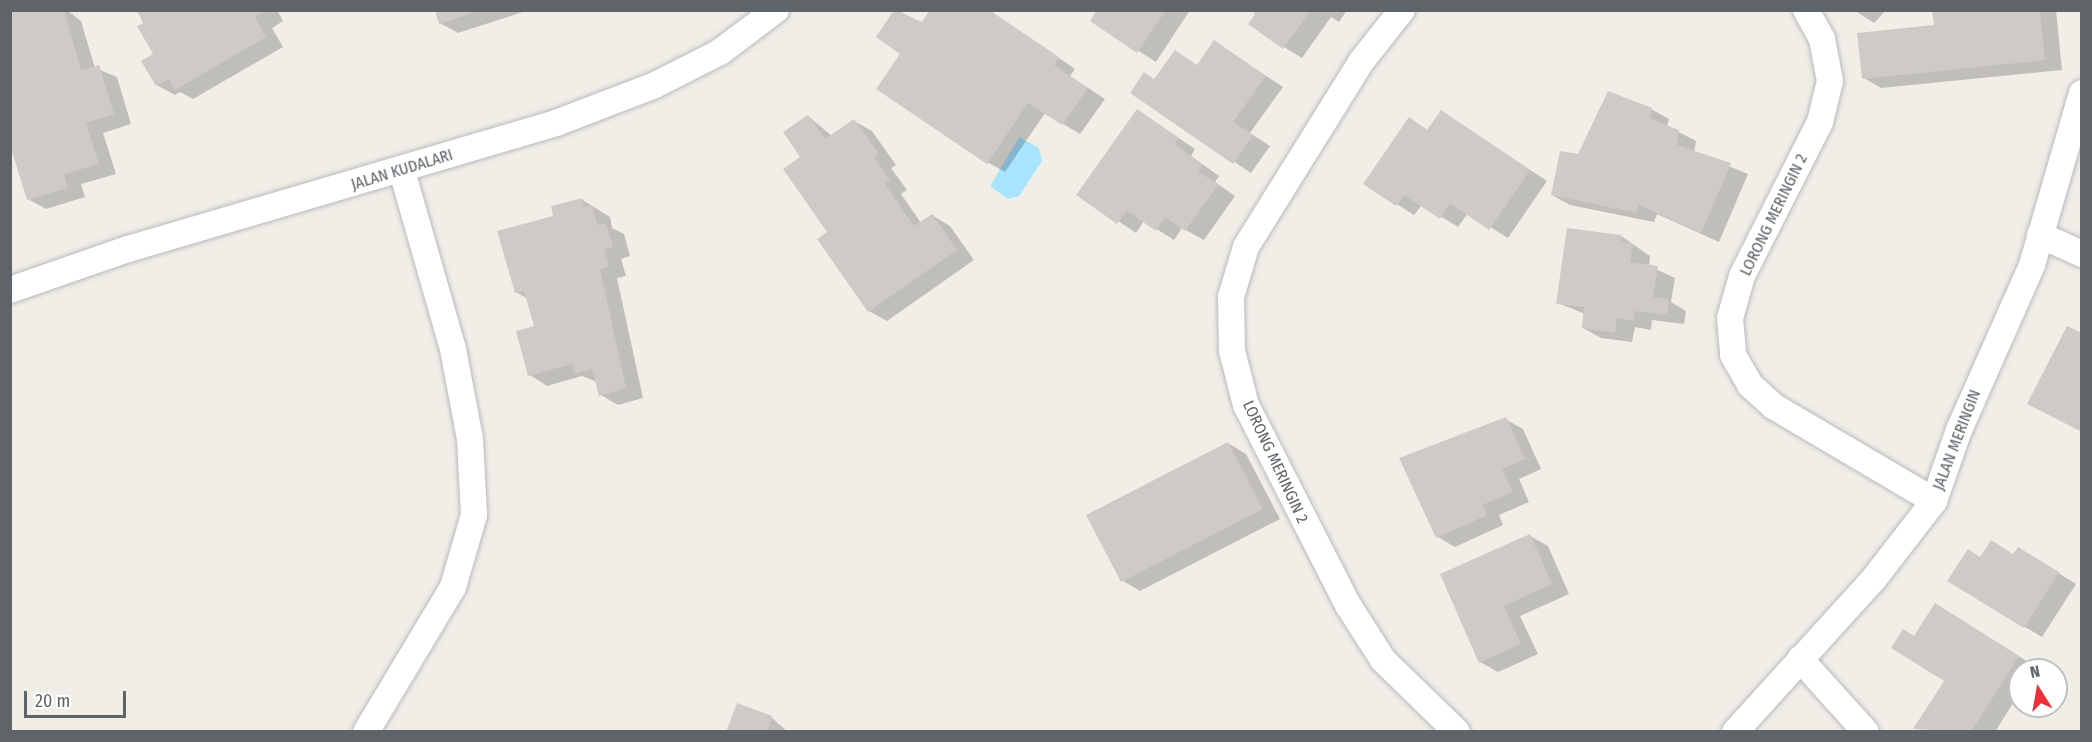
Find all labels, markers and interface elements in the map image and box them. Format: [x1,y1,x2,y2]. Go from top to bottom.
street label: JALAN KUDALARI [349,145,455,195]
street label: LORONG MERINGIN 2 [1736,151,1812,279]
street label: JALAN MERINGIN [1929,387,1985,493]
street label: LORONG MERINGIN 2 [1238,398,1312,526]
north arrow [2008,658,2068,718]
text: N [2028,662,2041,682]
scale bar [27,679,129,717]
text: 20 m [35,690,70,712]

